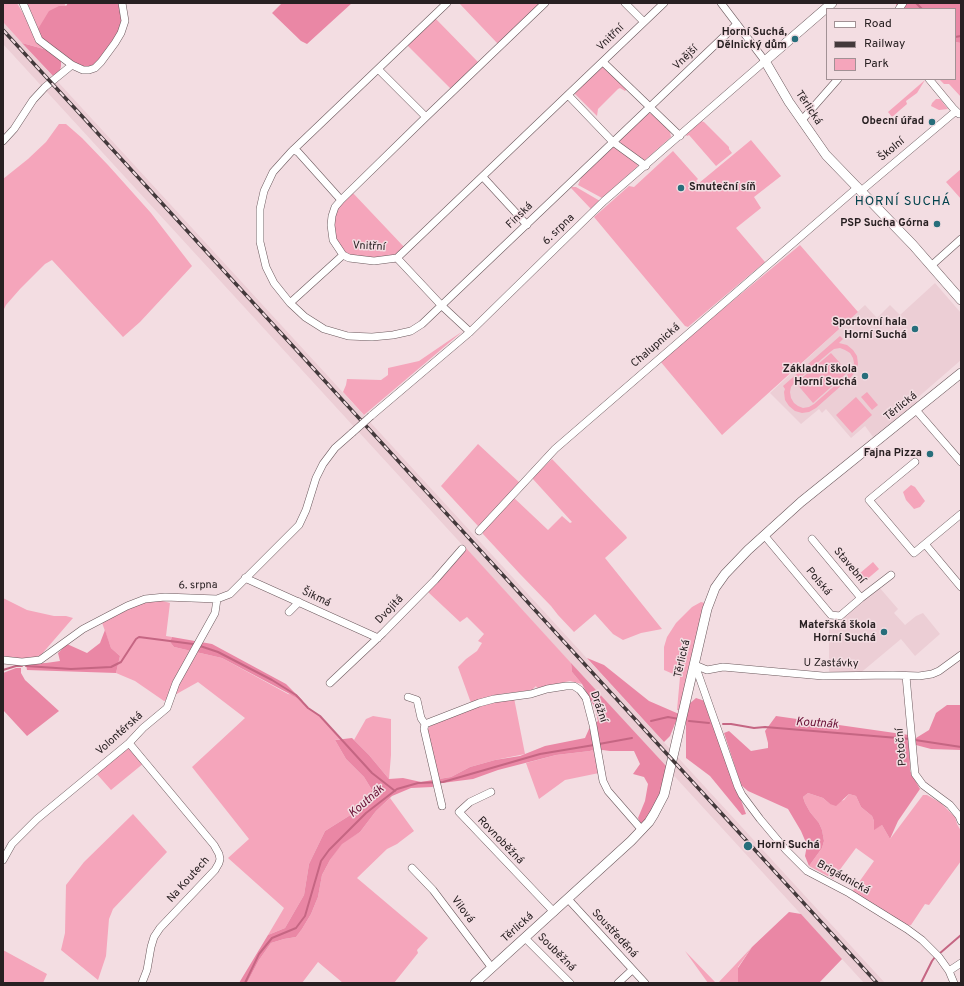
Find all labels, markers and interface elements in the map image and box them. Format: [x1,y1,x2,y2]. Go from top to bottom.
legend [826,8,956,80]
text: Road [864,16,892,32]
street label: Vnitřní [595,22,627,54]
place label: Horní Suchá, Dělnický dům [717,26,787,52]
marker: Horní Suchá, Dělnický dům [790,34,800,44]
text: Railway [864,36,905,52]
street label: Vnější [671,43,701,73]
text: Park [864,56,889,72]
street label: Těrlická [792,88,824,128]
place label: Obecní úřad [861,115,924,129]
marker: Obecní úřad [927,117,937,127]
street label: Školní [876,135,908,165]
place label: Smuteční síň [689,181,756,195]
marker: Smuteční síň [676,183,686,193]
district label: HORNÍ SUCHÁ [855,194,951,210]
street label: Finská [504,200,536,232]
street label: 6. srpna [540,212,578,248]
place label: PSP Sucha Górna [840,217,929,231]
marker: PSP Sucha Górna [932,219,942,229]
street label: Vnitřní [352,240,386,254]
place label: Sportovní hala Horní Suchá [832,316,907,342]
street label: Chalupnická [629,321,683,371]
marker: Sportovní hala Horní Suchá [910,324,920,334]
place label: Základní škola Horní Suchá [783,363,857,389]
marker: Základní škola Horní Suchá [860,371,870,381]
street label: Těrlická [882,390,920,424]
place label: Fajna Pizza [864,447,922,461]
marker: Fajna Pizza [925,449,935,459]
street label: Stavební [830,545,868,587]
street label: Polská [802,565,834,599]
street label: 6. srpna [178,579,218,593]
street label: Šikmá [299,586,333,610]
street label: Dvojitá [373,593,407,627]
place label: Mateřská škola Horní Suchá [799,619,876,645]
marker: Mateřská škola Horní Suchá [879,627,889,637]
street label: Těrlická [672,639,694,679]
street label: U Zastávky [803,657,859,671]
street label: Drážní [587,690,609,724]
street label: Volontérská [94,710,146,758]
water label: Koutnák [795,715,839,733]
street label: Potoční [894,728,910,766]
water label: Koutnák [346,783,388,821]
street label: Rovnoběžná [474,814,526,868]
place label: Horní Suchá [757,839,820,853]
marker: Horní Suchá [742,840,754,852]
street label: Na Koutech [165,854,213,906]
street label: Brigádnická [814,858,872,898]
street label: Vilová [448,894,476,926]
street label: Soustředěná [588,907,640,961]
street label: Těrlická [499,910,537,946]
street label: Souběžná [534,931,578,975]

